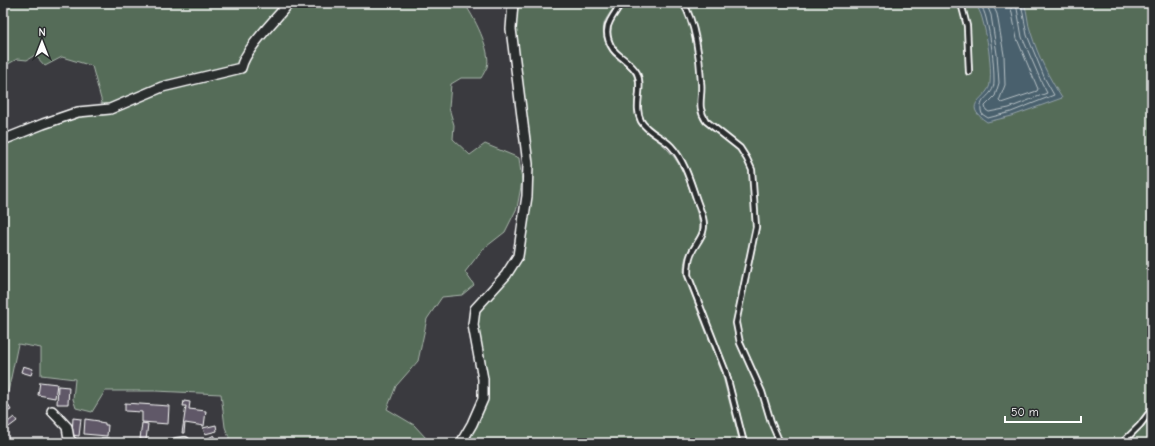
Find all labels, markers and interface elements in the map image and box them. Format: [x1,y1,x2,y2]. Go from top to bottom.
north arrow [22,22,62,62]
text: N [38,26,46,39]
scale bar [1005,398,1081,424]
text: 50 m [1011,405,1039,419]

